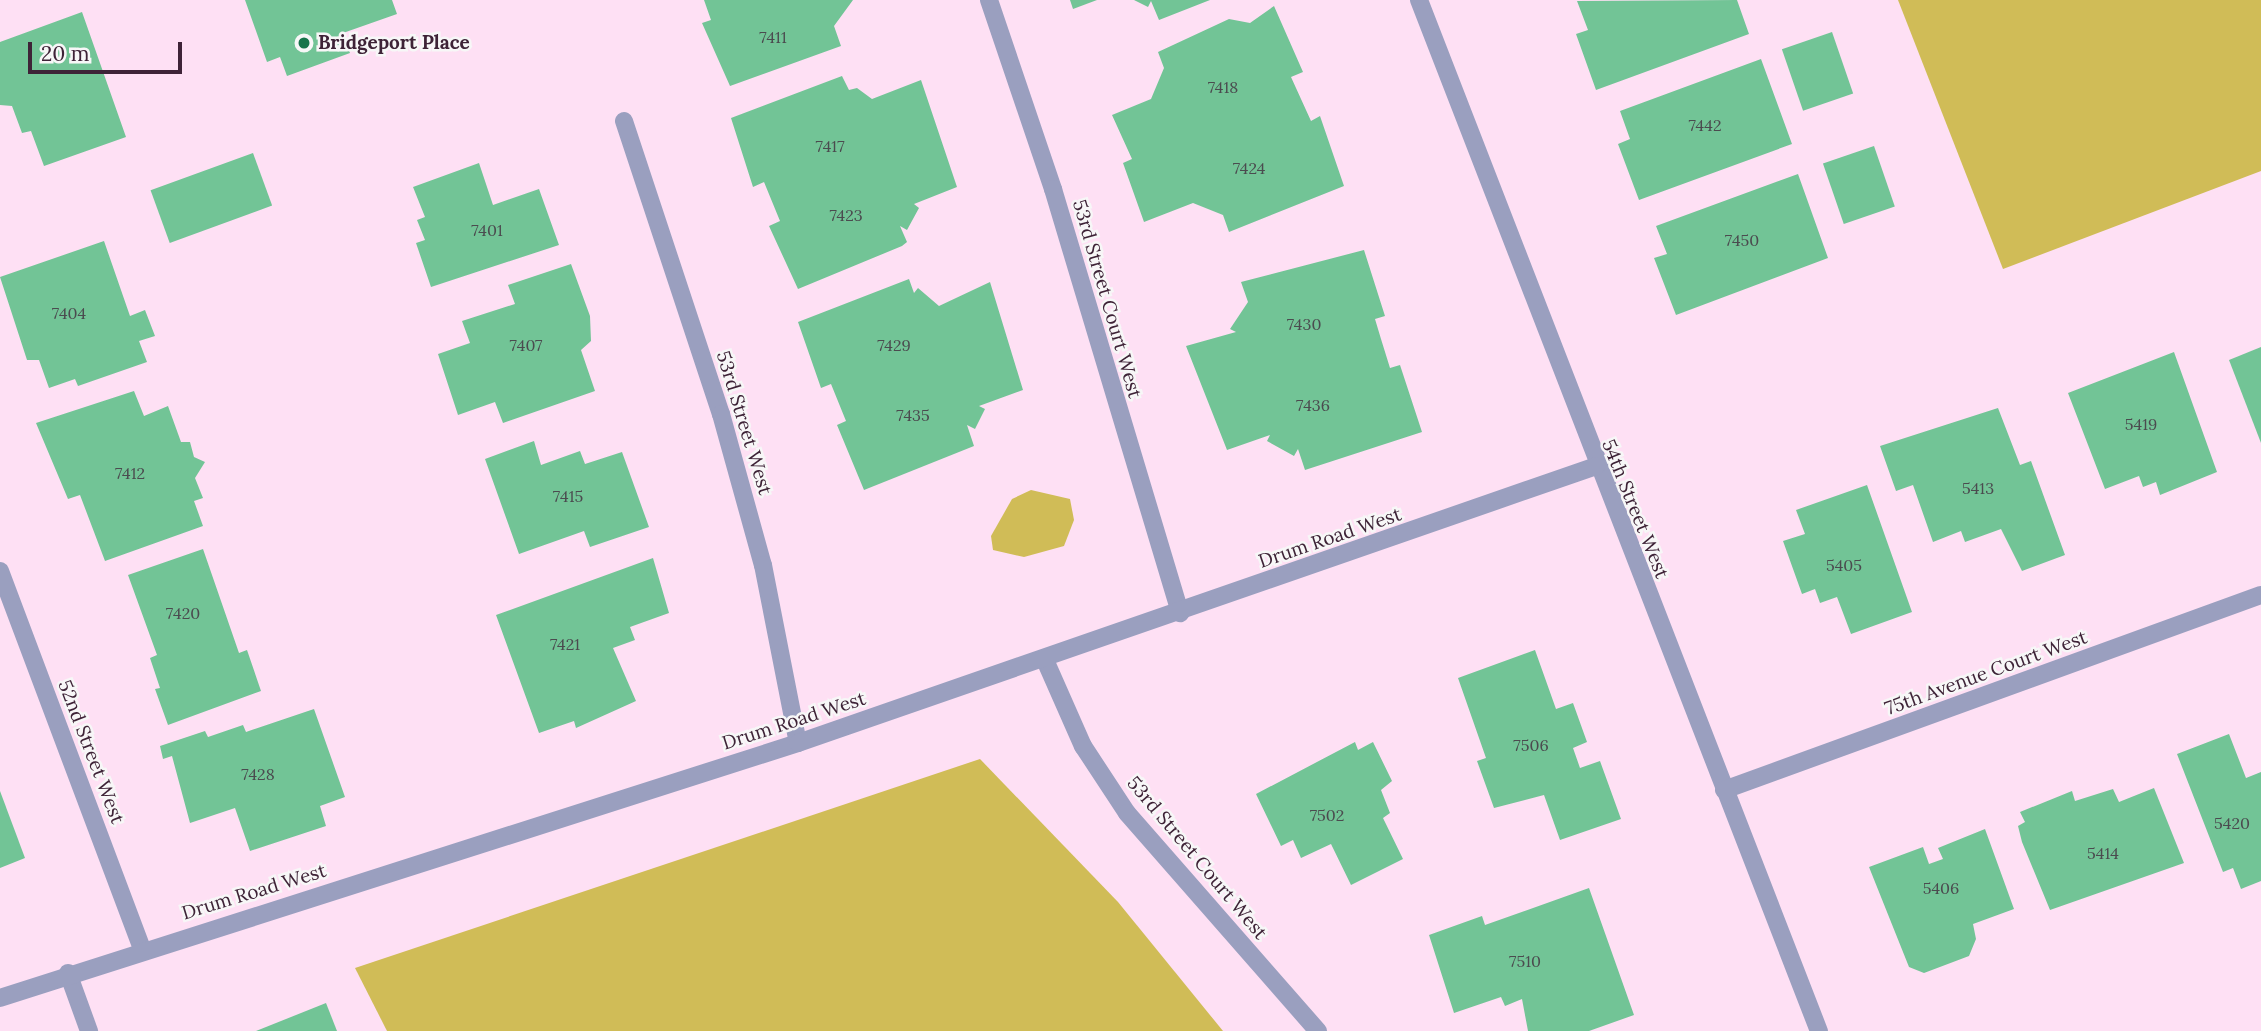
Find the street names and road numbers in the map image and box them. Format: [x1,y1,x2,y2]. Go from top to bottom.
street label: 53rd Street Court West [1068,197,1146,401]
street label: 53rd Street West [711,348,777,498]
street label: 54th Street West [1597,436,1673,582]
street label: Drum Road West [1256,503,1404,573]
street label: 75th Avenue Court West [1882,626,2090,720]
street label: 52nd Street West [53,677,129,827]
street label: Drum Road West [719,687,869,755]
street label: 53rd Street Court West [1122,772,1272,944]
street label: Drum Road West [179,859,329,925]

